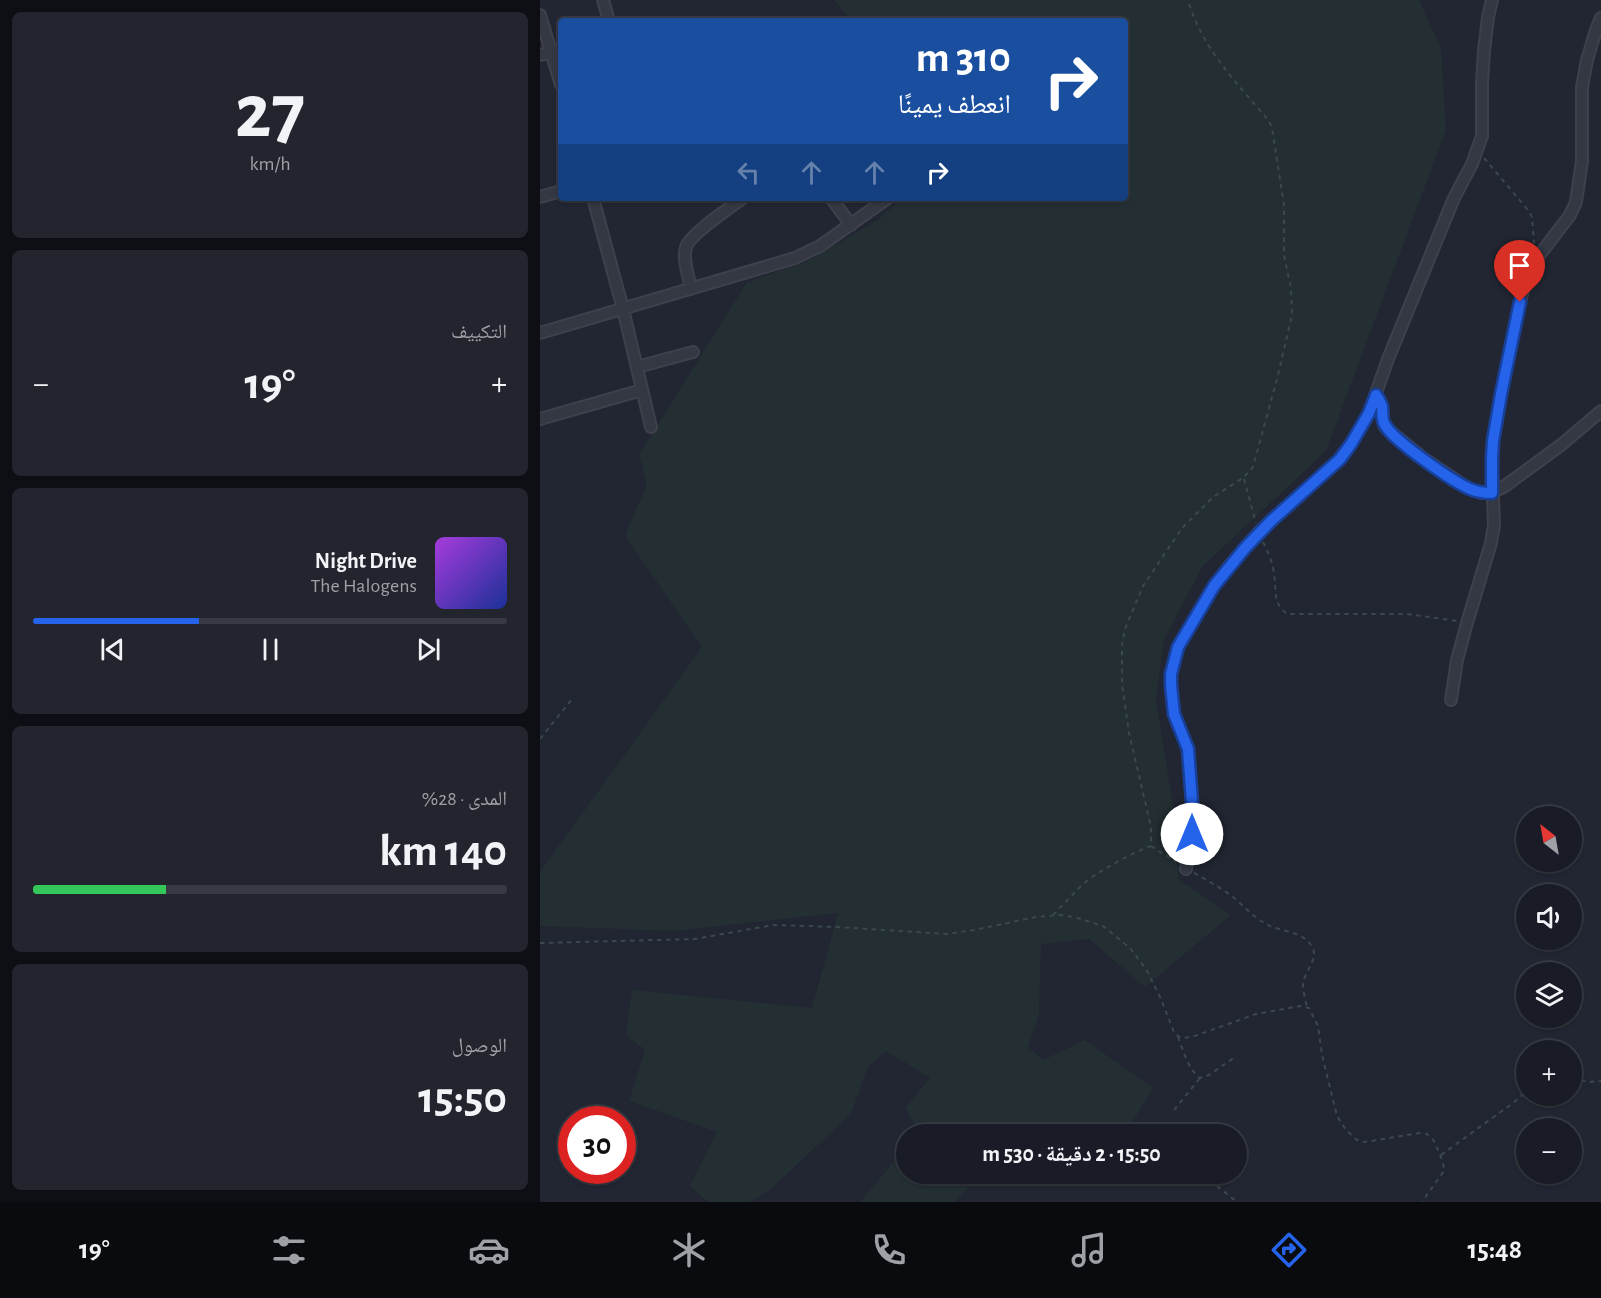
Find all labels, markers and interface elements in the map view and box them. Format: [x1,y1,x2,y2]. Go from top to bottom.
text: 310 m [916,37,1011,79]
icon: right [1032,42,1110,120]
text: 27 [235,74,305,152]
text: انعطف يمينًا [898,91,1011,118]
text: km/h [249,154,291,174]
icon: left [732,156,765,189]
icon: ahead [795,156,828,189]
icon: ahead [858,156,891,189]
icon: right [921,156,954,189]
pin [1494,240,1545,302]
icon: arrive [1503,249,1536,282]
text: التكييف [451,322,507,342]
text: 19° [244,362,296,407]
text: − [33,368,49,401]
text: + [491,368,507,401]
text: Night Drive [315,550,417,572]
text: The Halogens [311,576,417,596]
icon: previous [96,633,129,666]
icon: pause [254,633,287,666]
icon: next [412,633,445,666]
text: المدى · 28% [422,789,507,809]
position arrow [1160,802,1224,866]
north arrow [1516,806,1582,872]
map controls [1516,806,1582,1184]
text: 140 km [379,829,507,874]
button: sound [1516,884,1582,950]
button: layers [1516,962,1582,1028]
text: الوصول [452,1036,507,1056]
button: + [1516,1040,1582,1106]
text: 15:50 [418,1076,507,1121]
speed limit sign: 30 [558,1106,636,1184]
button: − [1516,1118,1582,1184]
text: 15:50 · 2 دقيقة · 530 m [982,1143,1161,1165]
icon: filters [268,1229,310,1271]
icon: car [468,1229,510,1271]
icon: climate [668,1229,710,1271]
icon: phone [868,1229,910,1271]
icon: music [1068,1229,1110,1271]
icon: directions [1268,1229,1310,1271]
text: 19° [79,1236,110,1263]
text: 15:48 [1468,1236,1522,1263]

